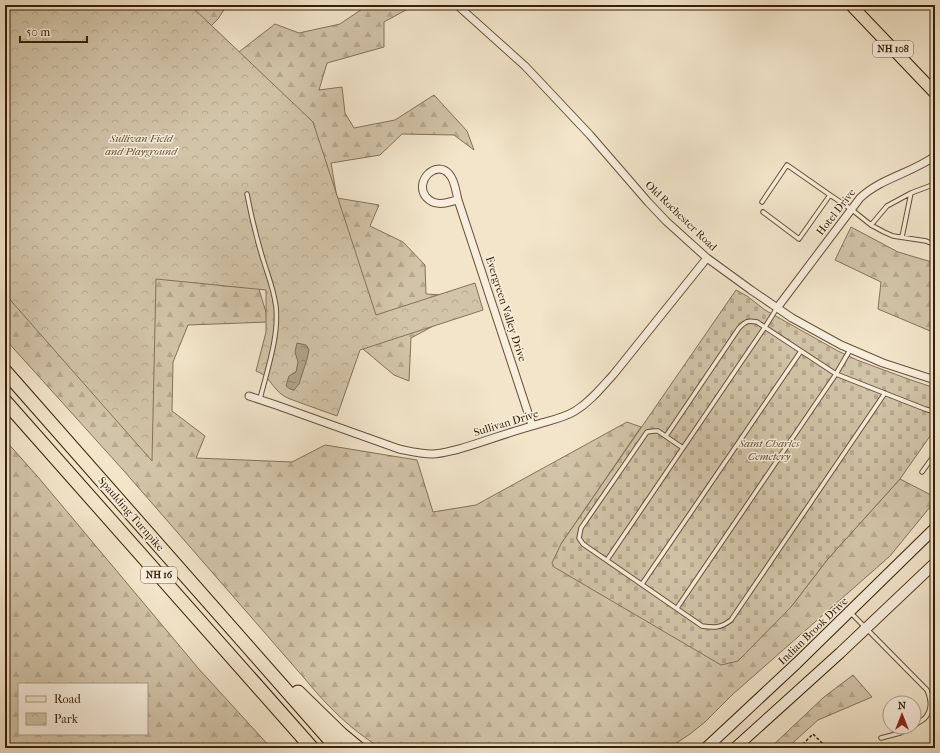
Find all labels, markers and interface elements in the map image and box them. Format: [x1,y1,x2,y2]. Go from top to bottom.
scale bar [20,18,87,44]
text: 50 m [26,25,50,39]
road number: NH 108 [873,41,913,57]
park label: Sullivan Field and Playground [105,132,178,158]
street label: Old Rochester Road [642,178,720,254]
street label: Hotel Drive [814,186,859,238]
street label: Evergreen Valley Drive [483,255,529,364]
street label: Sullivan Drive [472,407,541,439]
park label: Saint Charles Cemetery [738,437,800,463]
street label: Spaulding Turnpike [95,474,167,554]
road number: NH 16 [141,567,177,583]
street label: Indian Brook Drive [776,594,851,667]
legend [18,683,148,735]
text: Road [54,692,81,706]
north arrow [882,695,922,735]
text: N [898,699,907,712]
text: Park [54,712,79,726]

